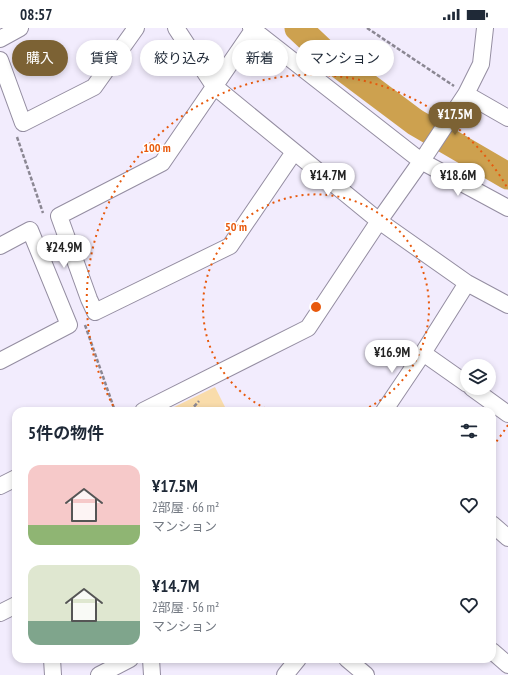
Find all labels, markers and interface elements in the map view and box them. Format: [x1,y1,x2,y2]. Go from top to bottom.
text: 08:57 [20,5,52,24]
chip: 購入 [12,40,68,76]
chip: 賃貸 [76,40,132,76]
chip: 絞り込み [140,40,224,76]
chip: 新着 [232,40,288,76]
chip: マンション [296,40,394,76]
pin: ¥17.5M [422,102,488,136]
text: ¥17.5M [438,106,472,123]
text: 100 m [143,140,171,155]
pin: ¥14.7M [295,163,361,197]
pin: ¥18.6M [425,163,491,197]
text: ¥14.7M [310,167,346,184]
text: ¥18.6M [440,167,476,184]
text: 50 m [225,219,247,234]
pin: ¥24.9M [31,235,97,269]
text: ¥24.9M [46,239,82,256]
centre of rings [309,300,323,314]
pin: ¥16.9M [359,340,425,374]
text: ¥16.9M [374,344,410,361]
map controls [460,359,496,395]
button: layers [460,359,496,395]
icon: filters [458,420,480,442]
text: 5件の物件 [28,422,104,444]
text: ¥17.5M [152,475,198,497]
icon: home [60,481,108,529]
icon: heart [458,494,480,516]
text: 2部屋 · 66 m² [152,499,219,516]
text: マンション [152,518,217,535]
text: ¥14.7M [152,575,199,597]
icon: home [60,581,108,629]
icon: heart [458,594,480,616]
text: 2部屋 · 56 m² [152,599,219,616]
text: マンション [152,618,217,635]

